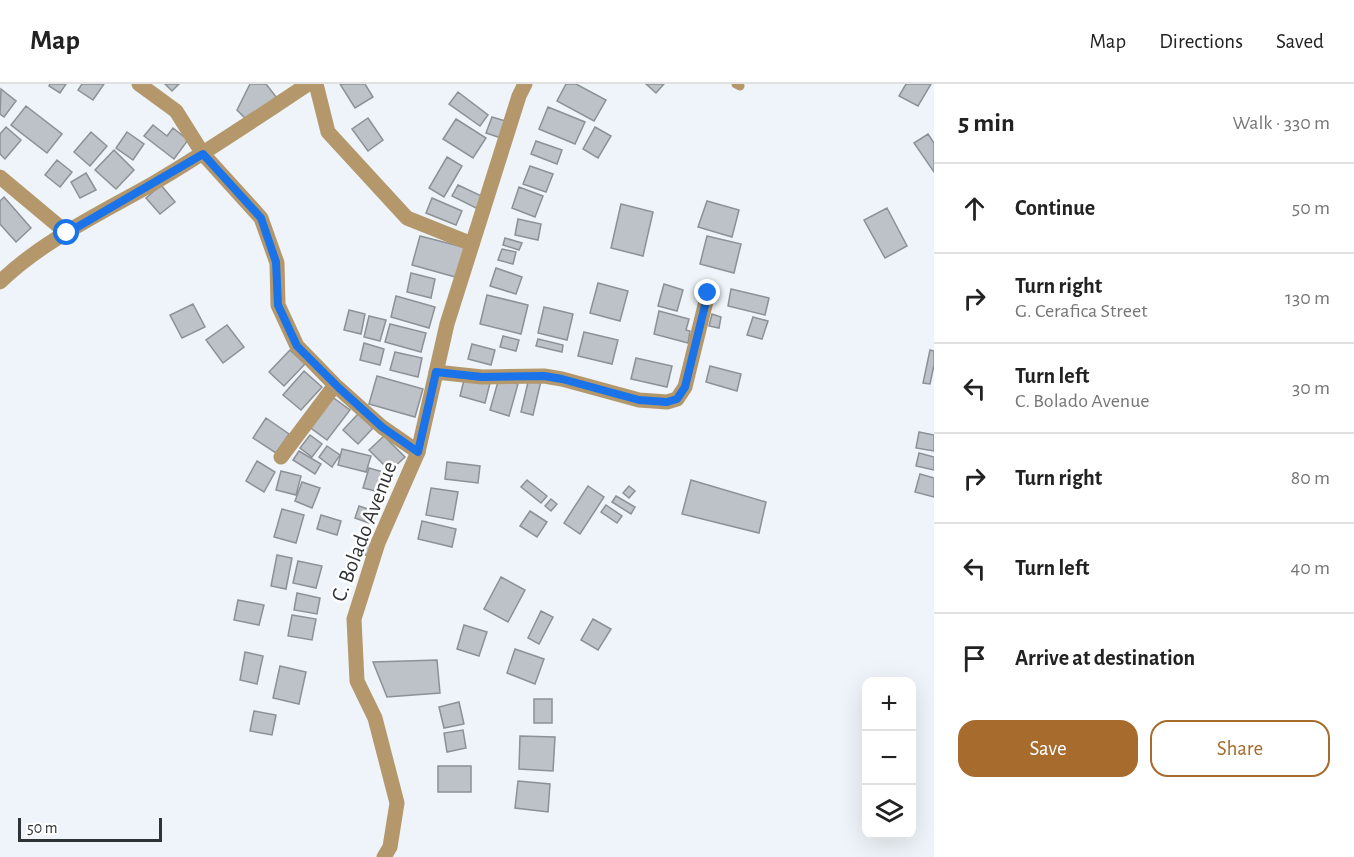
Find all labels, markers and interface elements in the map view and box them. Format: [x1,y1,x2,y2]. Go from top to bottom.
text: Map [30,27,80,55]
text: Map [1090,31,1126,52]
text: Directions [1159,31,1243,52]
text: Saved [1276,31,1324,52]
text: 5 min [958,110,1015,136]
text: Walk · 330 m [1232,113,1330,133]
icon: ahead [958,192,991,225]
text: Continue [1015,197,1095,219]
text: 50 m [1292,198,1330,218]
route start [53,219,79,245]
text: Turn right [1015,275,1102,297]
route end [694,279,720,305]
icon: right [958,282,991,315]
text: 130 m [1285,288,1330,308]
text: G. Cerafica Street [1015,301,1148,321]
text: Turn left [1015,365,1089,387]
icon: left [958,372,991,405]
text: 30 m [1292,378,1330,398]
text: C. Bolado Avenue [1015,391,1150,411]
street label: C. Bolado Avenue [327,458,401,604]
icon: right [958,462,991,495]
text: Turn right [1015,467,1102,489]
text: 80 m [1291,468,1330,488]
icon: left [958,552,991,585]
text: Turn left [1015,557,1089,579]
text: 40 m [1291,558,1330,578]
icon: arrive [958,642,991,675]
text: Arrive at destination [1015,647,1195,669]
map controls [862,677,916,839]
button: + [862,677,916,731]
button: Save [958,720,1138,777]
button: Share [1150,720,1330,777]
button: − [862,731,916,785]
button: layers [862,785,916,839]
scale bar [18,815,162,842]
text: 50 m [27,820,58,836]

